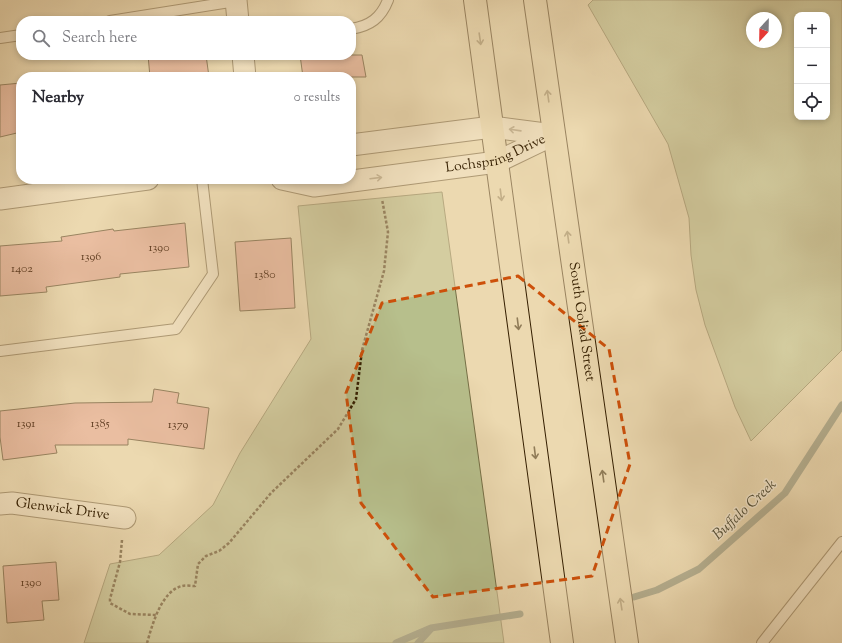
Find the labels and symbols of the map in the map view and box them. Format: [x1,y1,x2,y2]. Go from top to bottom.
north arrow [746,12,782,48]
one-way arrow [476,32,484,45]
one-way arrow [544,90,552,103]
one-way arrow [509,126,522,134]
street label: Lochspring Drive [444,130,549,179]
one-way arrow [369,174,382,181]
one-way arrow [497,188,505,201]
one-way arrow [564,231,572,244]
house number: 1390 [148,239,170,257]
house number: 1396 [81,248,101,266]
house number: 1402 [11,260,33,278]
street label: South Goliad Street [563,261,599,383]
house number: 1380 [254,266,276,284]
one-way arrow [514,317,522,330]
house number: 1391 [17,415,35,433]
house number: 1385 [90,415,110,433]
house number: 1379 [168,416,188,434]
one-way arrow [531,446,539,459]
one-way arrow [599,470,607,483]
water label: Buffalo Creek [708,475,782,545]
street label: Glenwick Drive [14,494,111,526]
house number: 1390 [20,574,42,592]
one-way arrow [617,598,625,611]

